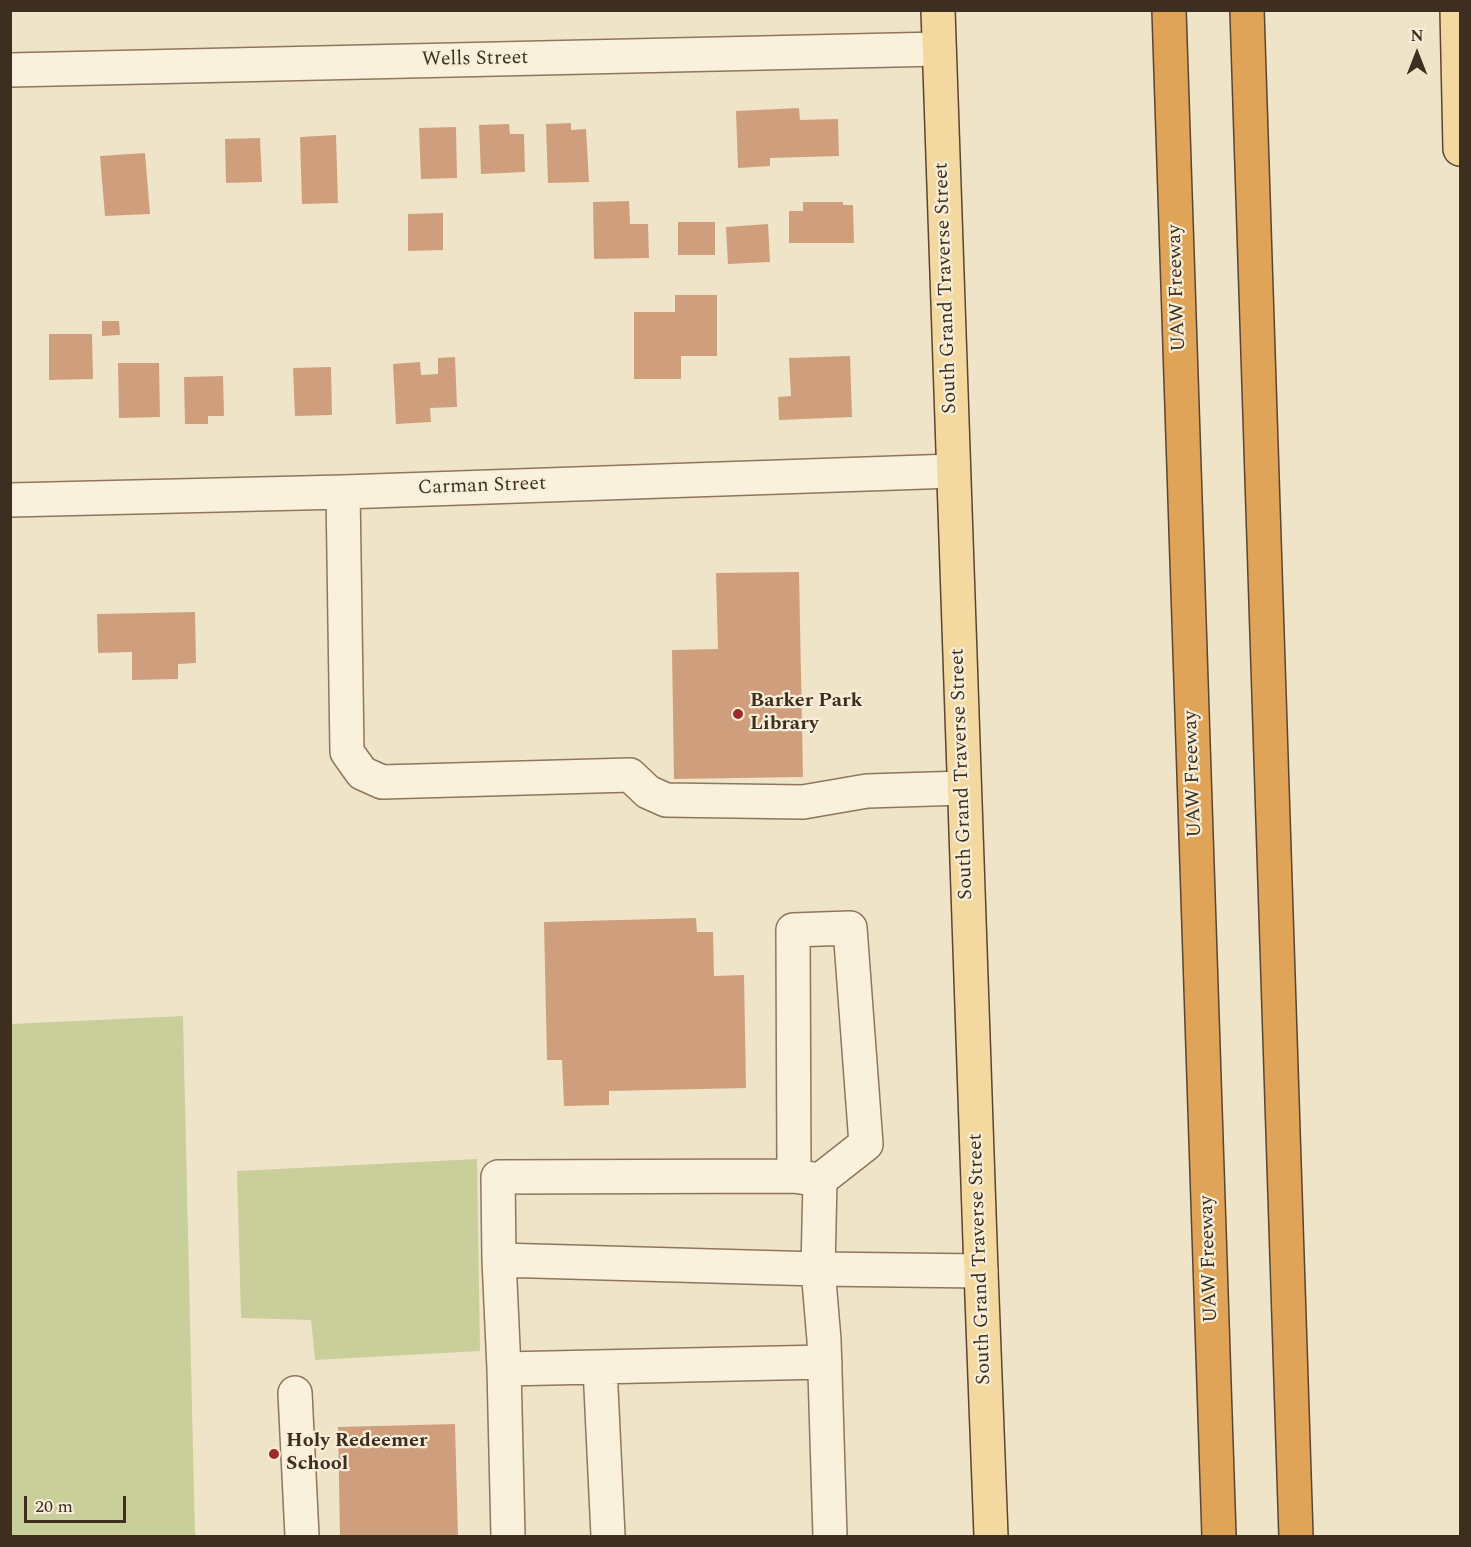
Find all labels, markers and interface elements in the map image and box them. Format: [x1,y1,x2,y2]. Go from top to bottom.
north arrow [1387,24,1447,84]
text: N [1410,24,1424,48]
street label: Wells Street [421,47,529,73]
street label: South Grand Traverse Street [931,162,963,414]
street label: UAW Freeway [1164,224,1192,352]
street label: Carman Street [418,473,546,501]
street label: South Grand Traverse Street [947,648,979,900]
place label: Barker Park Library [750,690,862,737]
marker: Barker Park Library [731,707,745,721]
street label: UAW Freeway [1180,710,1208,838]
street label: South Grand Traverse Street [965,1133,997,1385]
street label: UAW Freeway [1196,1195,1224,1323]
place label: Holy Redeemer School [286,1430,427,1477]
marker: Holy Redeemer School [267,1447,281,1461]
scale bar [27,1484,129,1522]
text: 20 m [35,1493,73,1520]

